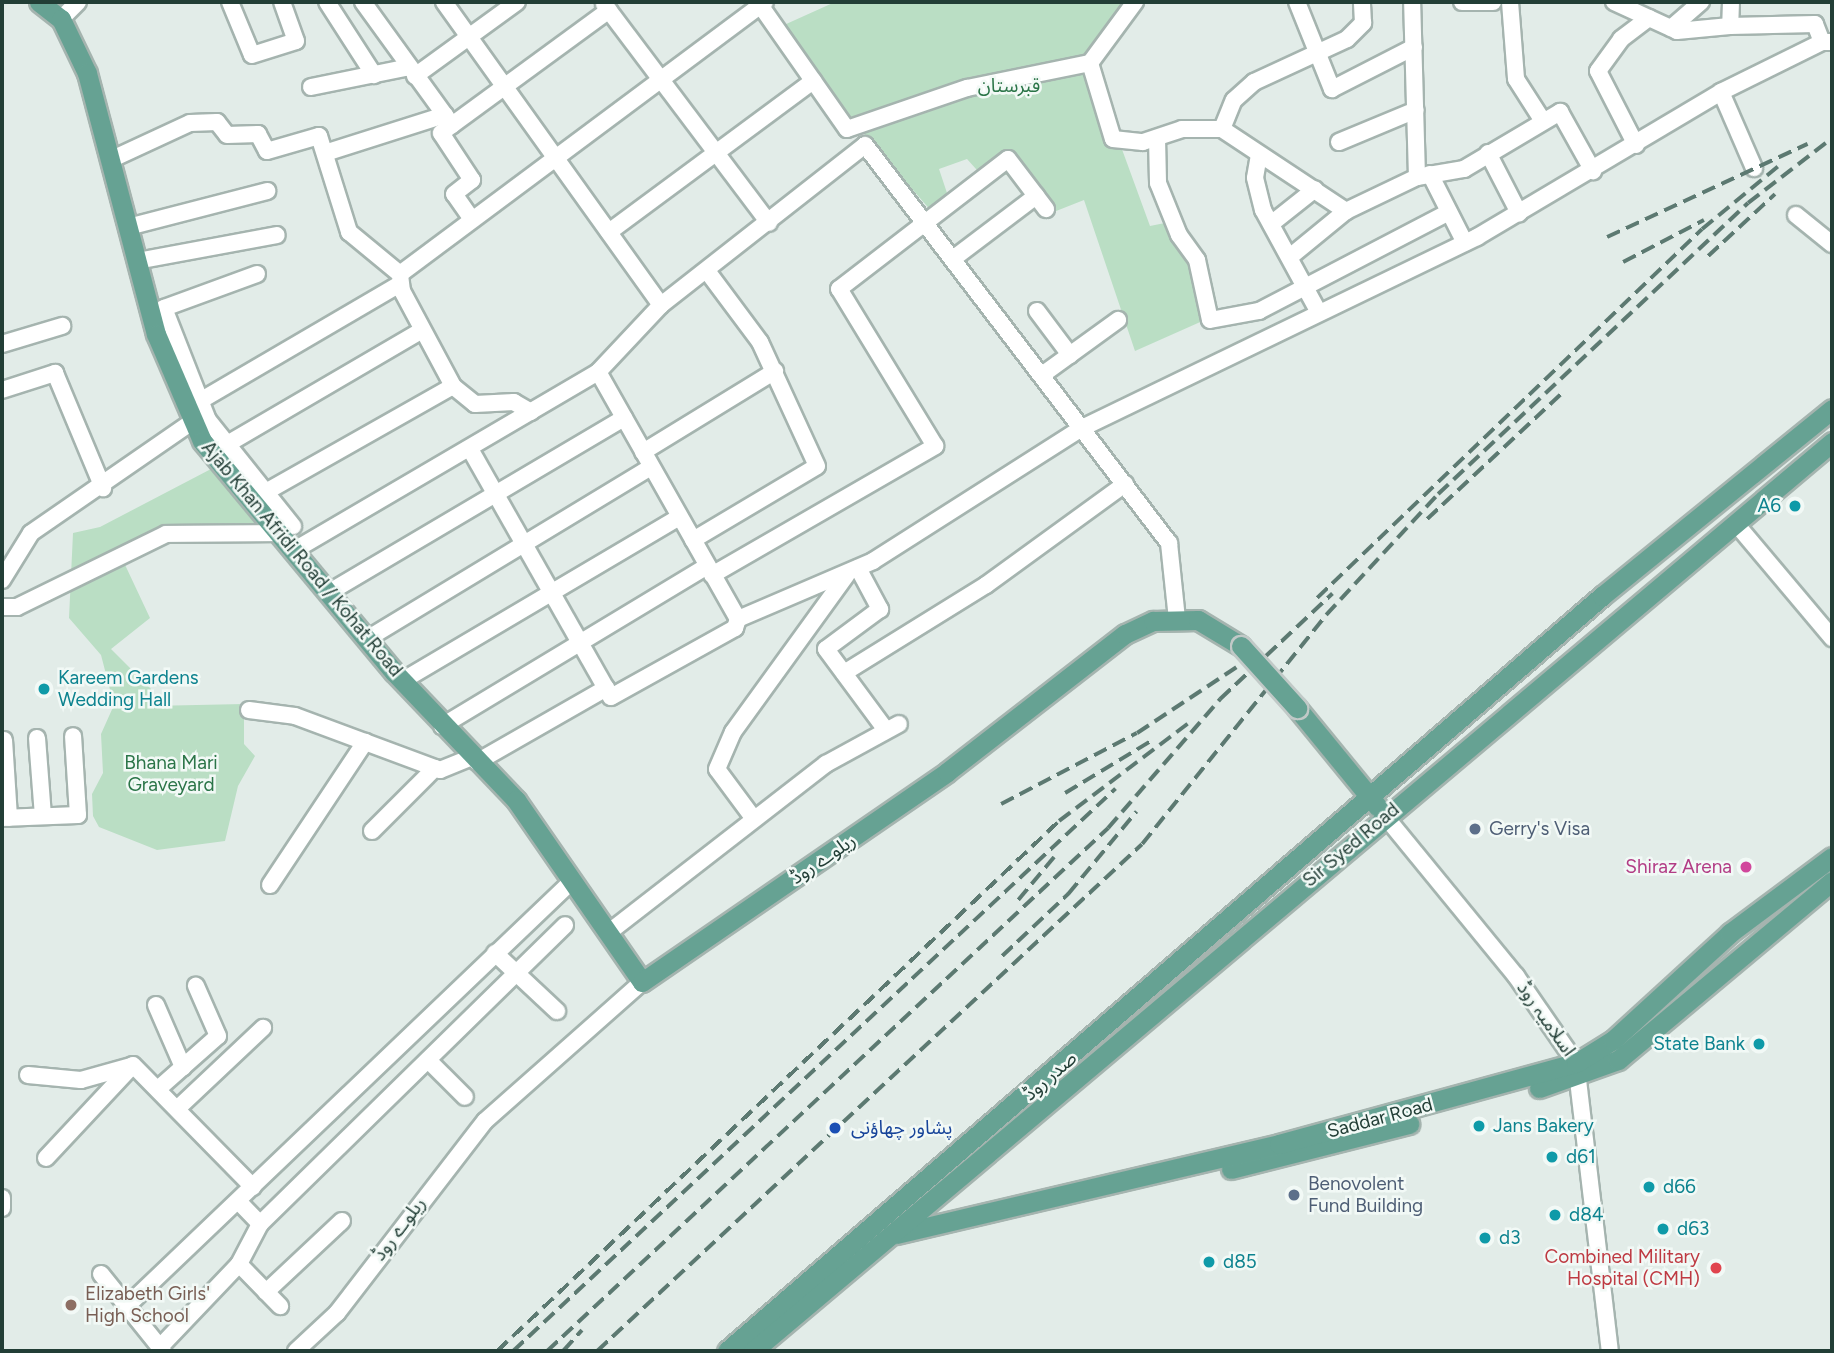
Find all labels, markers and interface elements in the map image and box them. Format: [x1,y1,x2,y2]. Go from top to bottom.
park label: قبرستان [978,75,1040,97]
street label: Ajab Khan Afridi Road / Kohat Road [197,437,407,681]
place label: A6 [1757,495,1781,517]
marker: A6 [1787,498,1803,514]
place label: Kareem Gardens Wedding Hall [58,667,199,711]
marker: Kareem Gardens Wedding Hall [36,681,52,697]
park label: Bhana Mari Graveyard [124,752,218,796]
street label: Sir Syed Road [1298,798,1404,892]
place label: Gerry's Visa [1489,818,1590,840]
marker: Gerry's Visa [1467,821,1483,837]
street label: ریلوے روڈ [786,829,860,889]
place label: Shiraz Arena [1625,856,1732,878]
marker: Shiraz Arena [1738,859,1754,875]
street label: اسلامیہ روڈ [1512,977,1580,1061]
place label: State Bank [1653,1033,1745,1055]
marker: State Bank [1751,1036,1767,1052]
street label: صدر روڈ [1019,1047,1081,1105]
street label: Saddar Road [1325,1093,1435,1143]
place label: Jans Bakery [1493,1115,1594,1137]
place label: پشاور چھاؤنی [851,1117,952,1139]
marker: پشاور چھاؤنی [825,1118,845,1138]
marker: Jans Bakery [1471,1118,1487,1134]
place label: d61 [1566,1146,1596,1168]
marker: d61 [1544,1149,1560,1165]
place label: Benovolent Fund Building [1308,1173,1423,1217]
place label: d66 [1663,1176,1696,1198]
marker: d66 [1641,1179,1657,1195]
marker: Benovolent Fund Building [1286,1187,1302,1203]
street label: ریلوے روڈ [368,1193,430,1265]
place label: d84 [1569,1204,1604,1226]
marker: d84 [1547,1207,1563,1223]
place label: d63 [1677,1218,1709,1240]
marker: d63 [1655,1221,1671,1237]
place label: d3 [1499,1227,1520,1249]
marker: d3 [1477,1230,1493,1246]
place label: Combined Military Hospital (CMH) [1544,1246,1700,1290]
place label: d85 [1223,1251,1257,1273]
marker: d85 [1201,1254,1217,1270]
marker: Combined Military Hospital (CMH) [1706,1258,1726,1278]
place label: Elizabeth Girls' High School [85,1283,210,1327]
marker: Elizabeth Girls' High School [63,1297,79,1313]

